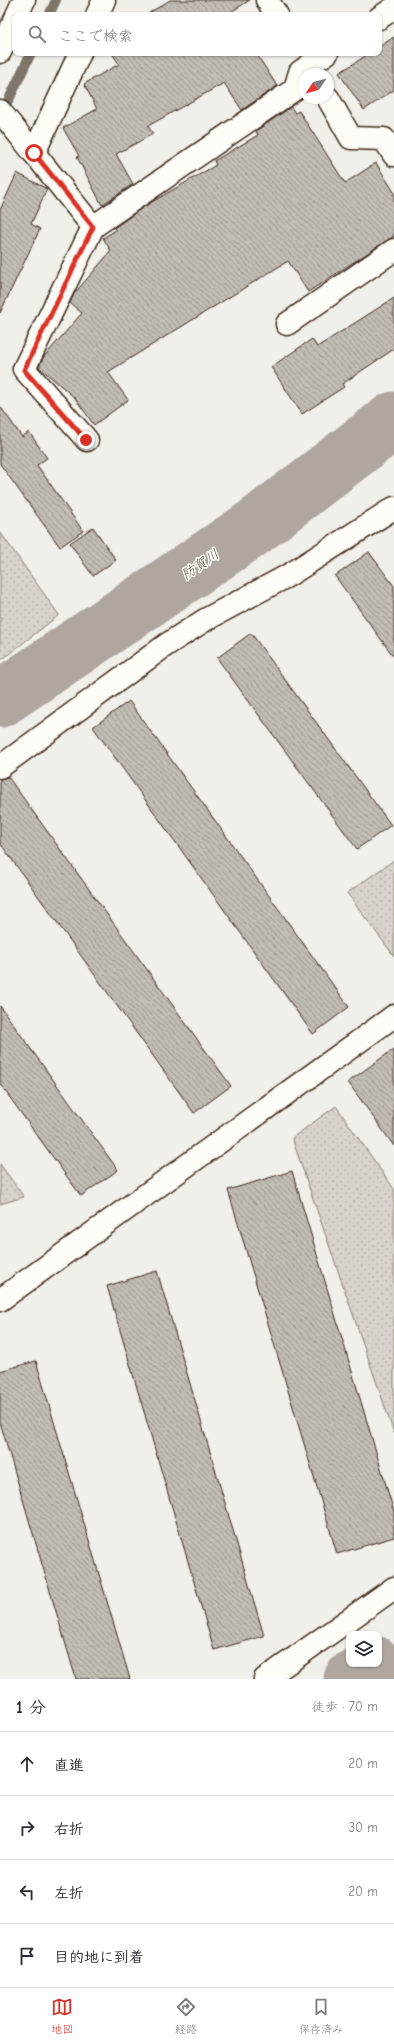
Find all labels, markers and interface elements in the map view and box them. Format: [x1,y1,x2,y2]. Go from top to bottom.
search box [12,12,382,56]
icon: search [26,23,48,45]
text: ここで検索 [58,27,133,45]
north arrow [298,68,334,104]
route start [25,144,43,162]
route end [77,431,95,449]
water label: 防賀川 [178,546,222,583]
map controls [346,1631,382,1667]
button: layers [346,1631,382,1667]
text: 1 分 [16,1698,46,1717]
text: 徒歩 · 70 m [312,1699,378,1714]
icon: ahead [16,1753,38,1775]
text: 直進 [54,1756,84,1774]
text: 20 m [348,1756,378,1771]
icon: right [16,1817,38,1839]
text: 右折 [54,1820,84,1838]
text: 30 m [348,1820,378,1835]
icon: left [16,1881,38,1903]
text: 左折 [54,1884,84,1902]
text: 20 m [348,1884,378,1899]
icon: arrive [16,1945,38,1967]
text: 目的地に到着 [54,1948,144,1966]
tab: 地図 [51,1996,73,2036]
tab: 経路 [175,1996,197,2036]
tab: 保存済み [299,1996,343,2036]

